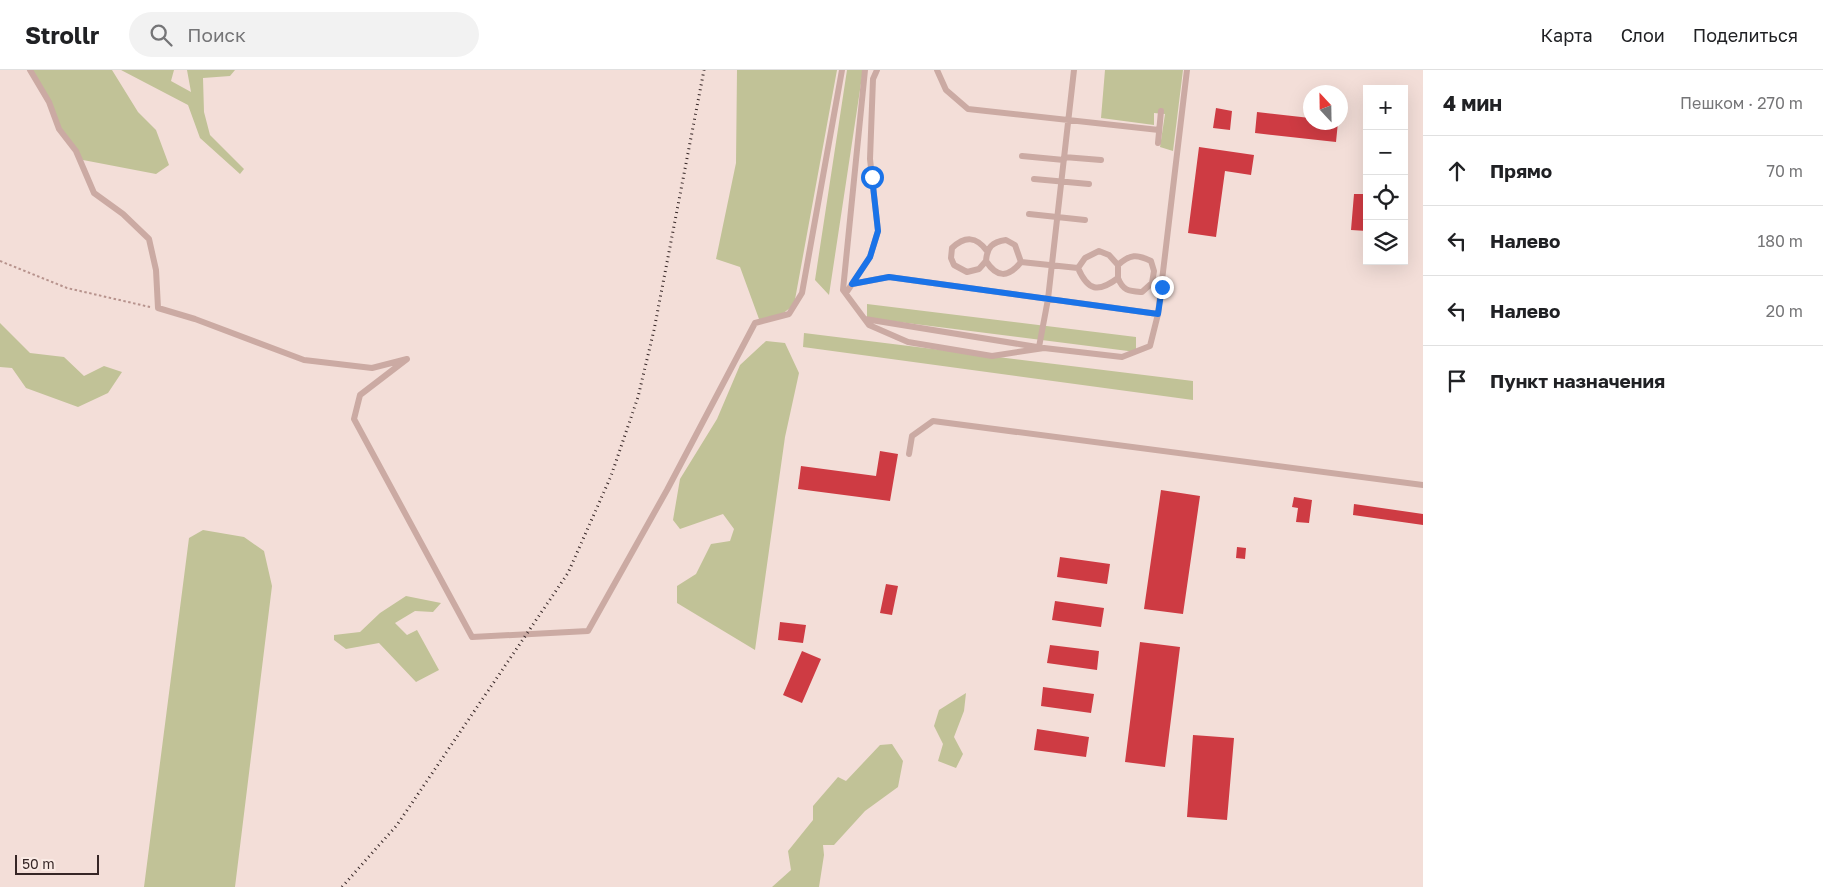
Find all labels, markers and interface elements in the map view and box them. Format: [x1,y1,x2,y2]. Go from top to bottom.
search box [129,12,479,57]
text: Strollr [25,20,99,49]
icon: search [147,21,175,49]
text: Поиск [187,23,246,46]
text: Карта [1541,24,1593,46]
text: Слои [1621,24,1665,46]
text: Поделиться [1693,24,1798,46]
north arrow [1303,85,1348,130]
map controls [1363,85,1408,265]
button: + [1363,85,1408,130]
text: 4 мин [1443,90,1502,116]
text: Пешком · 270 m [1680,93,1803,113]
button: − [1363,130,1408,175]
icon: ahead [1443,157,1471,185]
text: Прямо [1490,159,1552,182]
text: 70 m [1766,161,1803,181]
route start [861,166,884,189]
button: locate [1363,175,1408,220]
button: layers [1363,220,1408,265]
icon: left [1443,227,1471,255]
text: Налево [1490,229,1560,252]
text: 180 m [1757,231,1803,251]
route end [1151,276,1174,299]
icon: left [1443,297,1471,325]
text: Налево [1490,299,1560,322]
text: 20 m [1766,301,1803,321]
icon: arrive [1443,367,1471,395]
text: Пункт назначения [1490,369,1665,392]
scale bar [15,852,99,875]
text: 50 m [22,855,55,872]

